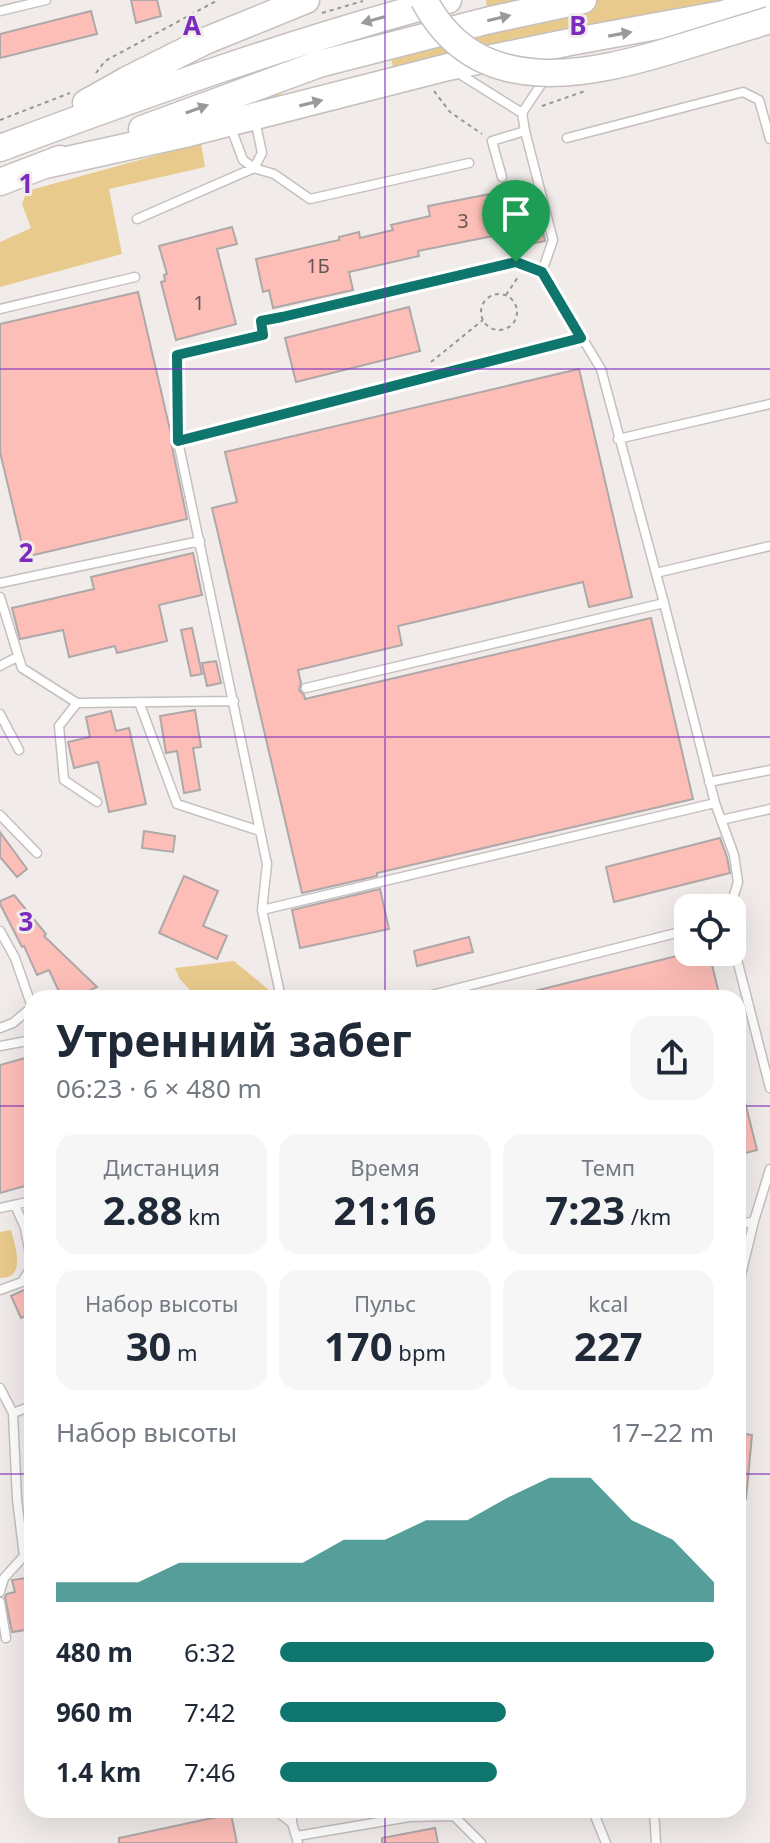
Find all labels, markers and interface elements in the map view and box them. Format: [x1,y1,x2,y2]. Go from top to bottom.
text: A [183,7,201,43]
text: B [569,7,587,43]
one-way arrow [486,11,511,24]
one-way arrow [361,14,385,27]
one-way arrow [607,27,632,39]
one-way arrow [299,96,324,108]
one-way arrow [185,102,209,115]
text: 1 [19,165,33,201]
pin [482,180,550,262]
icon: arrive [494,192,538,236]
house number: 3 [457,207,469,234]
house number: 1Б [306,252,330,279]
house number: 1 [193,289,205,316]
text: 2 [19,534,34,570]
map controls [674,894,746,966]
button: locate [674,894,746,966]
text: 3 [19,903,33,939]
text: Утренний забег [56,1010,412,1070]
button: share [630,1016,714,1100]
text: 06:23 · 6 × 480 m [56,1070,262,1106]
text: Дистанция [103,1152,220,1182]
text: Время [350,1152,420,1182]
text: Темп [581,1152,635,1182]
text: 2.88 [103,1182,183,1237]
text: 21:16 [334,1182,436,1237]
text: 7:23 [545,1182,625,1237]
text: km [183,1201,221,1231]
text: /km [625,1201,671,1231]
text: Набор высоты [85,1288,238,1318]
text: Пульс [354,1288,416,1318]
text: kcal [588,1288,628,1318]
text: 30 [126,1318,171,1373]
text: 170 [324,1318,393,1373]
text: 227 [574,1318,643,1373]
text: m [171,1337,198,1367]
text: bpm [393,1337,446,1367]
text: Набор высоты [56,1414,237,1450]
text: 17–22 m [610,1414,714,1450]
text: 480 m [56,1634,133,1670]
text: 6:32 [184,1634,236,1670]
text: 960 m [56,1694,133,1730]
text: 7:42 [184,1694,236,1730]
text: 1.4 km [56,1754,141,1790]
text: 7:46 [184,1754,236,1790]

